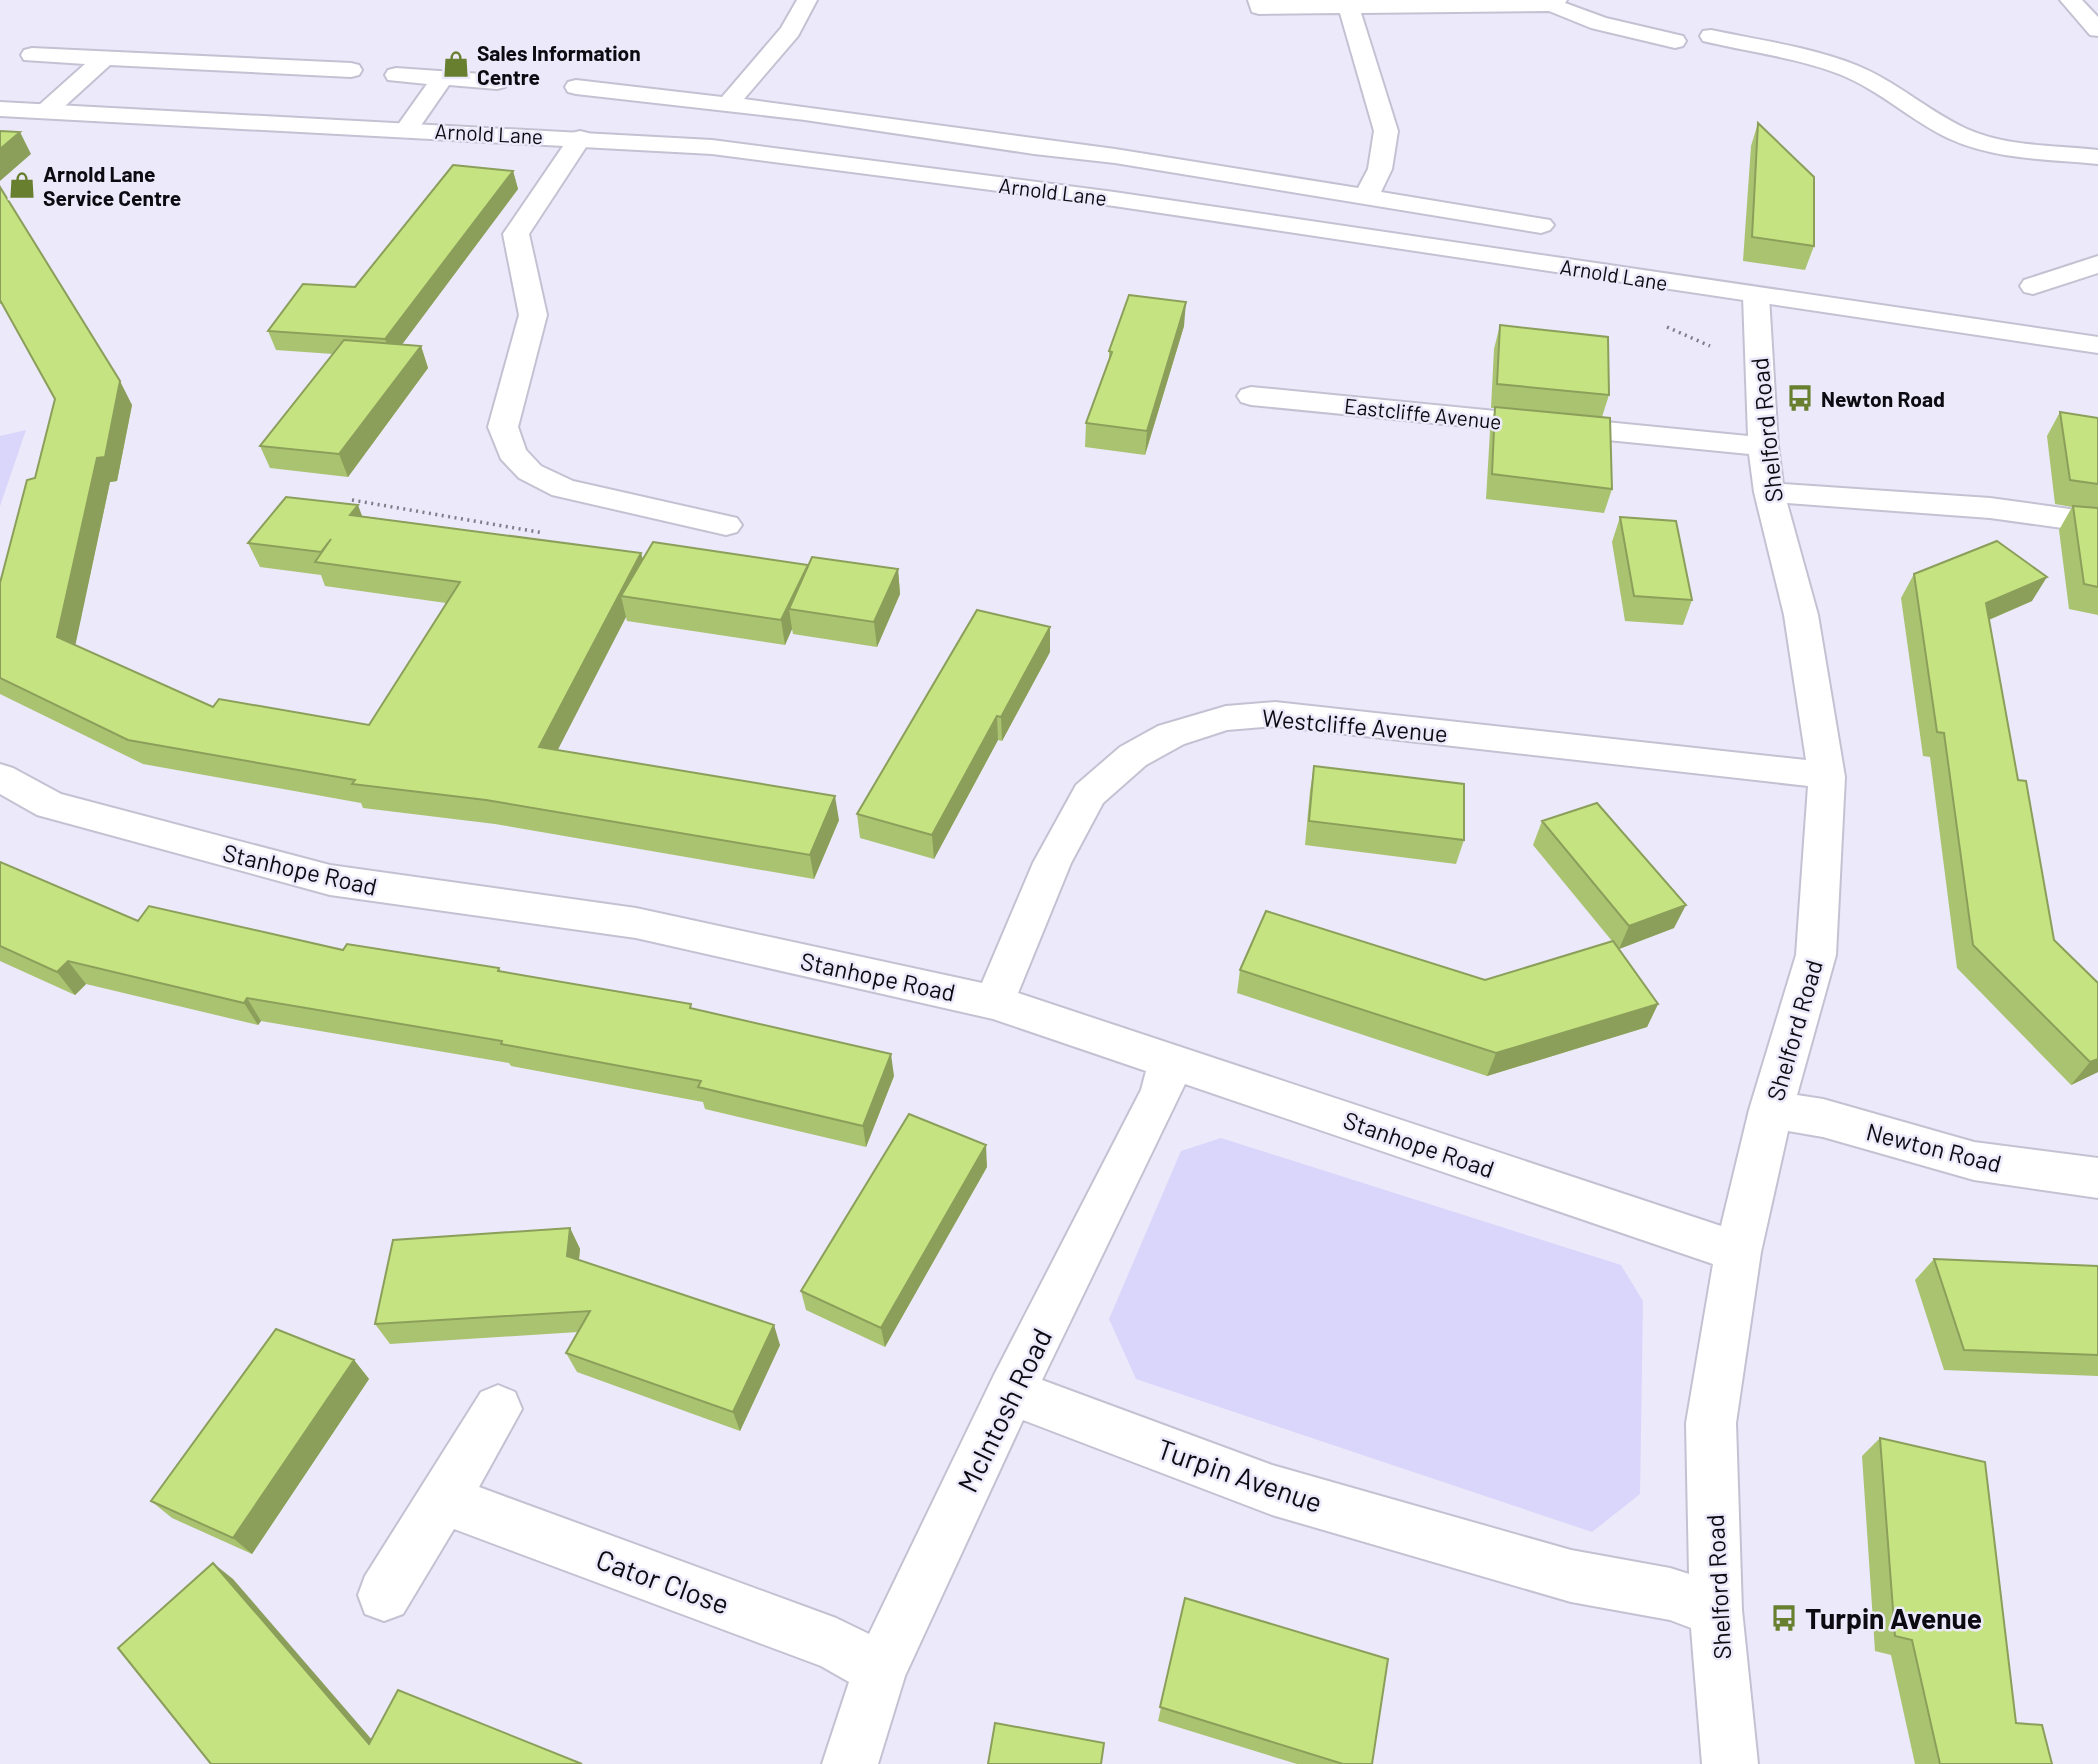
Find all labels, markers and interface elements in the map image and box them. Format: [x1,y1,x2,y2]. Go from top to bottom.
place label: Sales Information Centre [477,40,641,89]
shop icon: Sales Information Centre [441,49,471,79]
street label: Arnold Lane [434,118,544,148]
place label: Arnold Lane Service Centre [43,161,181,210]
shop icon: Arnold Lane Service Centre [7,170,37,200]
street label: Arnold Lane [998,172,1108,210]
street label: Arnold Lane [1558,253,1670,295]
street label: Shelford Road [1744,356,1788,504]
bus stop icon: Newton Road [1785,383,1815,413]
place label: Newton Road [1821,386,1945,411]
street label: Eastcliffe Avenue [1343,392,1503,434]
street label: Westcliffe Avenue [1261,702,1449,748]
street label: Stanhope Road [220,837,380,901]
street label: Stanhope Road [798,945,958,1007]
street label: Shelford Road [1760,956,1828,1104]
street label: Stanhope Road [1340,1105,1498,1183]
street label: Newton Road [1863,1116,2005,1178]
street label: McIntosh Road [950,1323,1058,1497]
street label: Turpin Avenue [1153,1431,1327,1519]
street label: Shelford Road [1700,1514,1736,1660]
street label: Cator Close [592,1541,734,1621]
place label: Turpin Avenue [1805,1601,1982,1635]
bus stop icon: Turpin Avenue [1769,1603,1799,1633]

